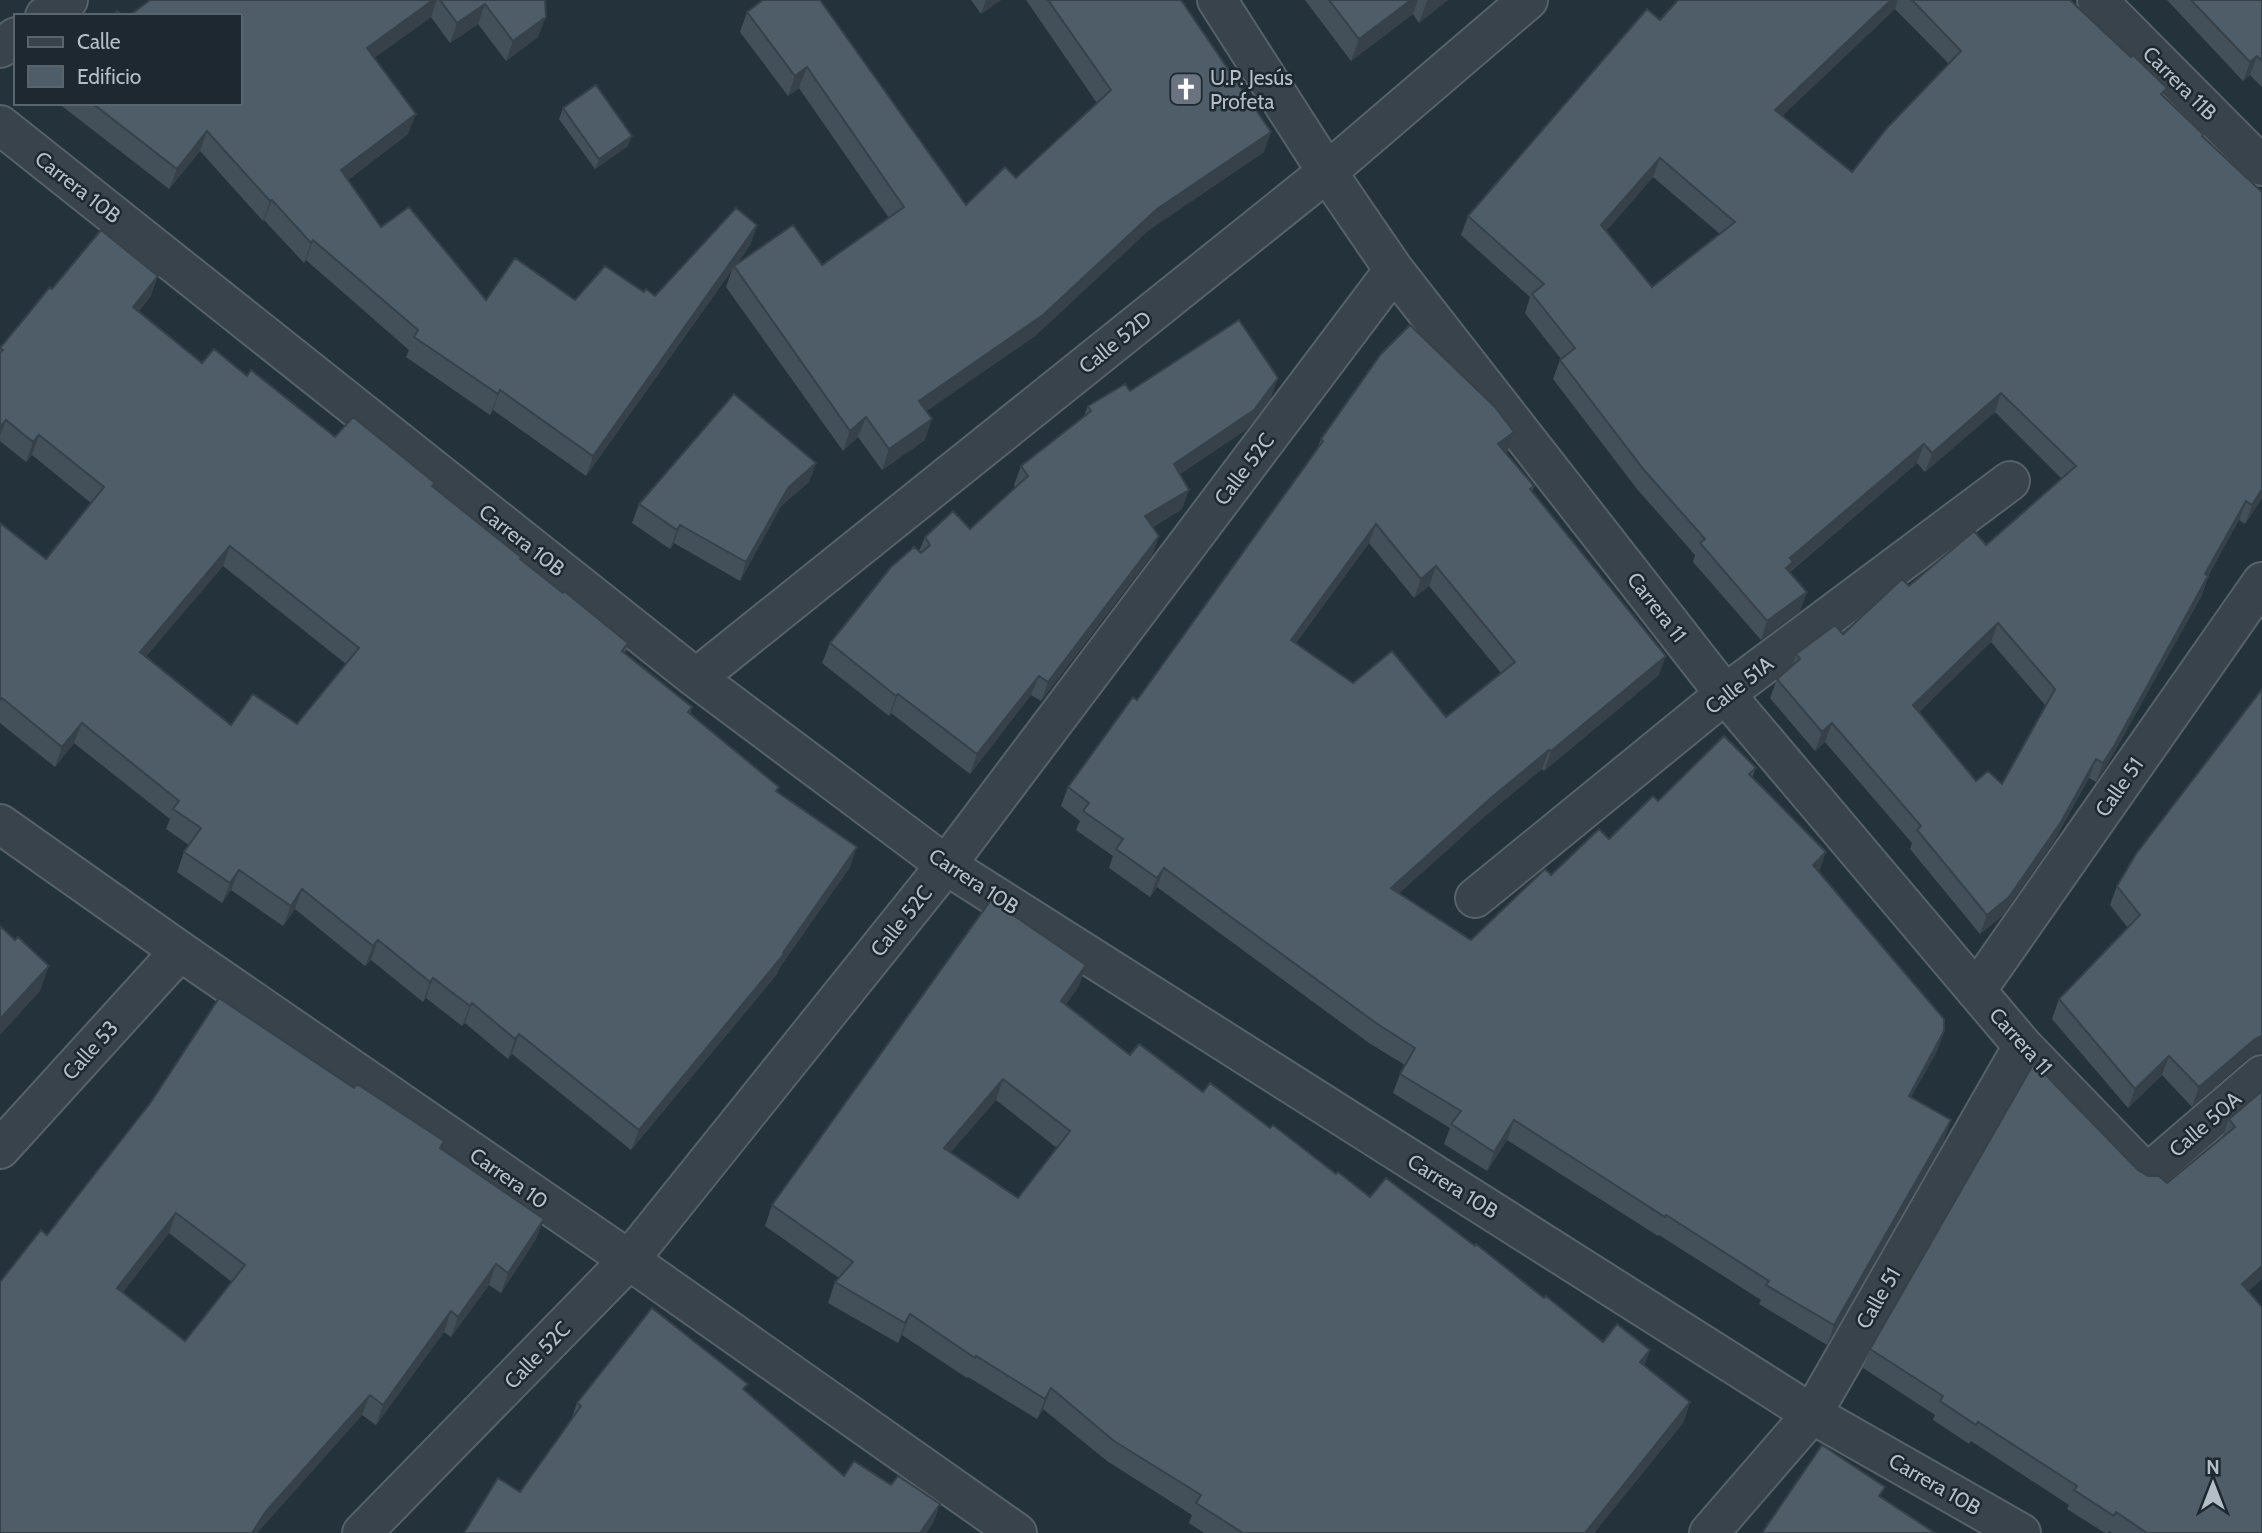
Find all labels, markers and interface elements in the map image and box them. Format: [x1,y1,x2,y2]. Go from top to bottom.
legend [14,14,242,105]
text: Calle [77,29,121,54]
street label: Carrera 11B [2138,41,2222,125]
text: Edificio [77,64,141,89]
place label: U.P. Jesús Profeta [1210,65,1293,114]
church icon: U.P. Jesús Profeta [1167,70,1205,108]
street label: Carrera 10B [30,146,126,228]
street label: Calle 52D [1074,305,1156,379]
street label: Calle 52C [1209,428,1279,510]
street label: Carrera 10B [474,499,570,581]
street label: Carrera 11 [1622,567,1692,647]
street label: Calle 51A [1700,651,1778,719]
street label: Calle 51 [2090,753,2148,821]
street label: Carrera 10B [924,843,1024,919]
street label: Calle 52C [865,881,937,961]
street label: Carrera 11 [1984,1002,2058,1080]
street label: Calle 53 [57,1015,123,1085]
street label: Calle 50A [2164,1086,2246,1162]
street label: Carrera 10 [465,1142,553,1214]
street label: Carrera 10B [1403,1148,1503,1224]
street label: Calle 51 [1851,1263,1905,1333]
street label: Calle 52C [499,1316,575,1394]
street label: Carrera 10B [1885,1448,1985,1520]
north arrow [2178,1449,2248,1519]
text: N [2206,1456,2220,1479]

